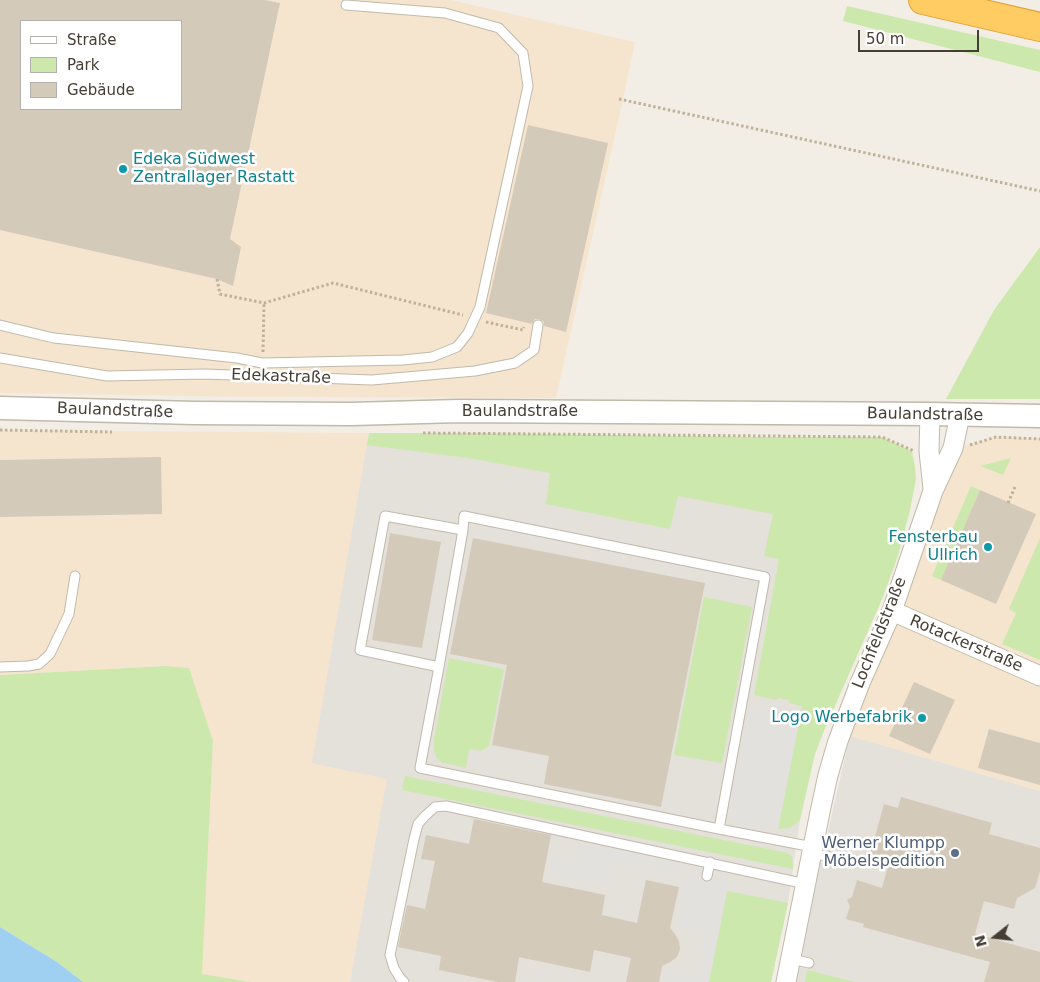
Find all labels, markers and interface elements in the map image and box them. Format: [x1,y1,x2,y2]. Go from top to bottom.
legend [20,20,182,110]
scale bar [860,20,981,52]
text: 50 m [866,30,904,48]
text: Straße [67,31,116,49]
text: Park [67,56,99,74]
text: Gebäude [67,81,135,99]
place label: Edeka Südwest Zentrallager Rastatt [133,150,294,188]
marker: Edeka Südwest Zentrallager Rastatt [117,163,129,175]
street label: Edekastraße [231,366,331,388]
street label: Baulandstraße [57,399,173,423]
street label: Baulandstraße [462,402,578,422]
street label: Baulandstraße [867,404,983,426]
place label: Fensterbau Ullrich [889,528,978,566]
marker: Fensterbau Ullrich [982,541,994,553]
street label: Lochfeldstraße [849,575,911,691]
street label: Rotackerstraße [907,612,1025,676]
place label: Logo Werbefabrik [771,708,912,728]
marker: Logo Werbefabrik [916,712,928,724]
place label: Werner Klumpp Möbelspedition [821,834,945,872]
marker: Werner Klumpp Möbelspedition [949,847,961,859]
north arrow [970,912,1020,962]
text: N [971,933,990,949]

